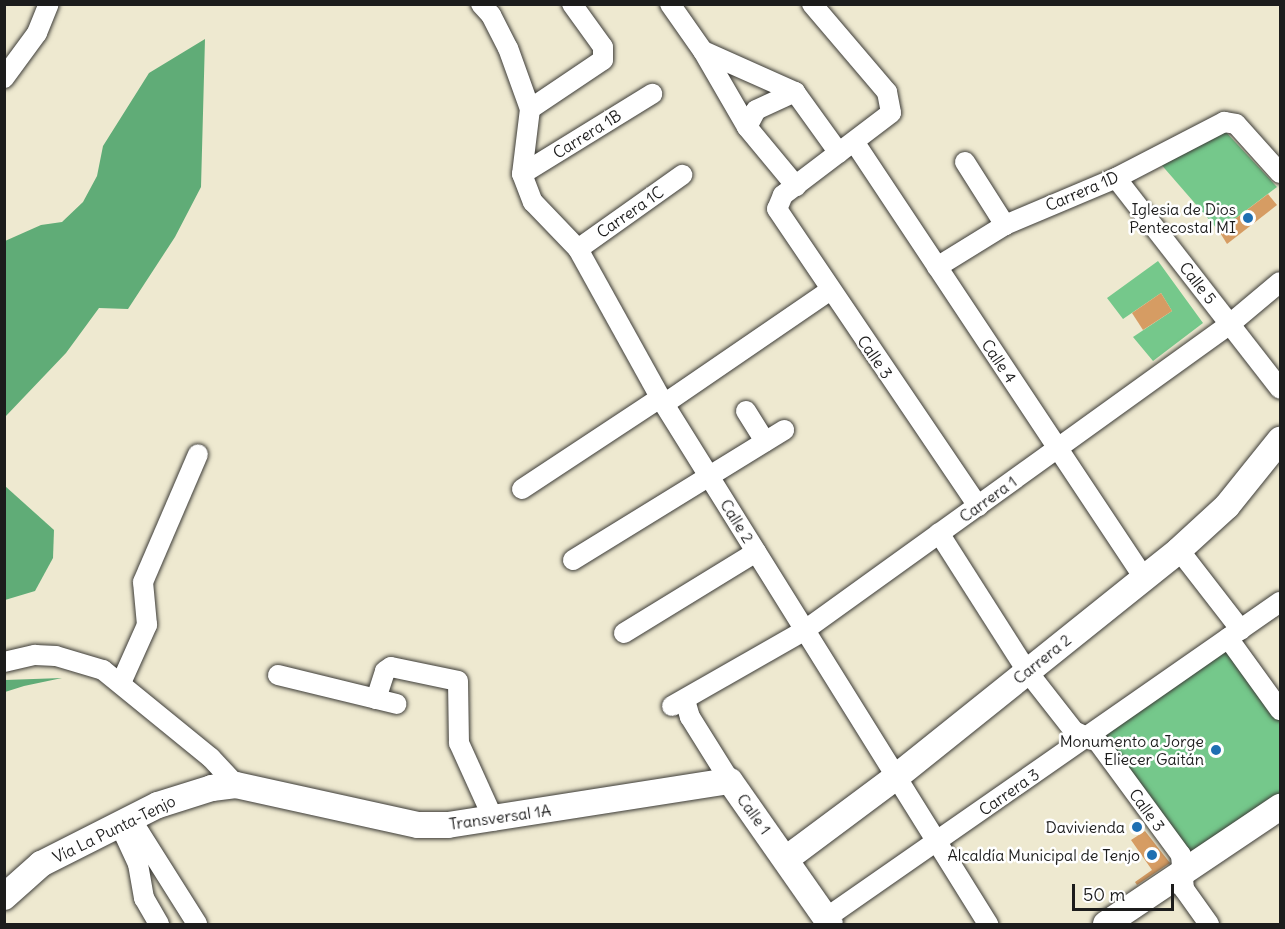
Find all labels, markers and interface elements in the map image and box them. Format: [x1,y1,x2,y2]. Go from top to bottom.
street label: Carrera 1B [549,105,625,163]
street label: Carrera 1D [1042,167,1122,215]
street label: Carrera 1C [593,182,667,242]
place label: Iglesia de Dios Pentecostal MI [1129,199,1236,237]
marker: Iglesia de Dios Pentecostal MI [1241,211,1255,225]
street label: Calle 5 [1176,258,1220,308]
street label: Calle 3 [853,332,897,382]
street label: Calle 4 [978,336,1020,386]
street label: Carrera 1 [956,472,1020,526]
street label: Calle 2 [716,496,758,546]
street label: Carrera 2 [1009,630,1075,688]
place label: Monumento a Jorge Eliecer Gaitán [1060,731,1204,769]
marker: Monumento a Jorge Eliecer Gaitán [1209,743,1223,757]
street label: Carrera 3 [975,764,1043,820]
street label: Calle 3 [1125,785,1169,835]
street label: Calle 1 [733,790,775,838]
street label: Vía La Punta-Tenjo [50,791,178,867]
street label: Transversal 1A [448,800,552,834]
place label: Davivienda [1045,817,1125,837]
marker: Davivienda [1130,820,1144,834]
place label: Alcaldía Municipal de Tenjo [948,845,1140,865]
marker: Alcaldía Municipal de Tenjo [1145,848,1159,862]
scale bar [1075,872,1177,910]
text: 50 m [1083,883,1125,906]

